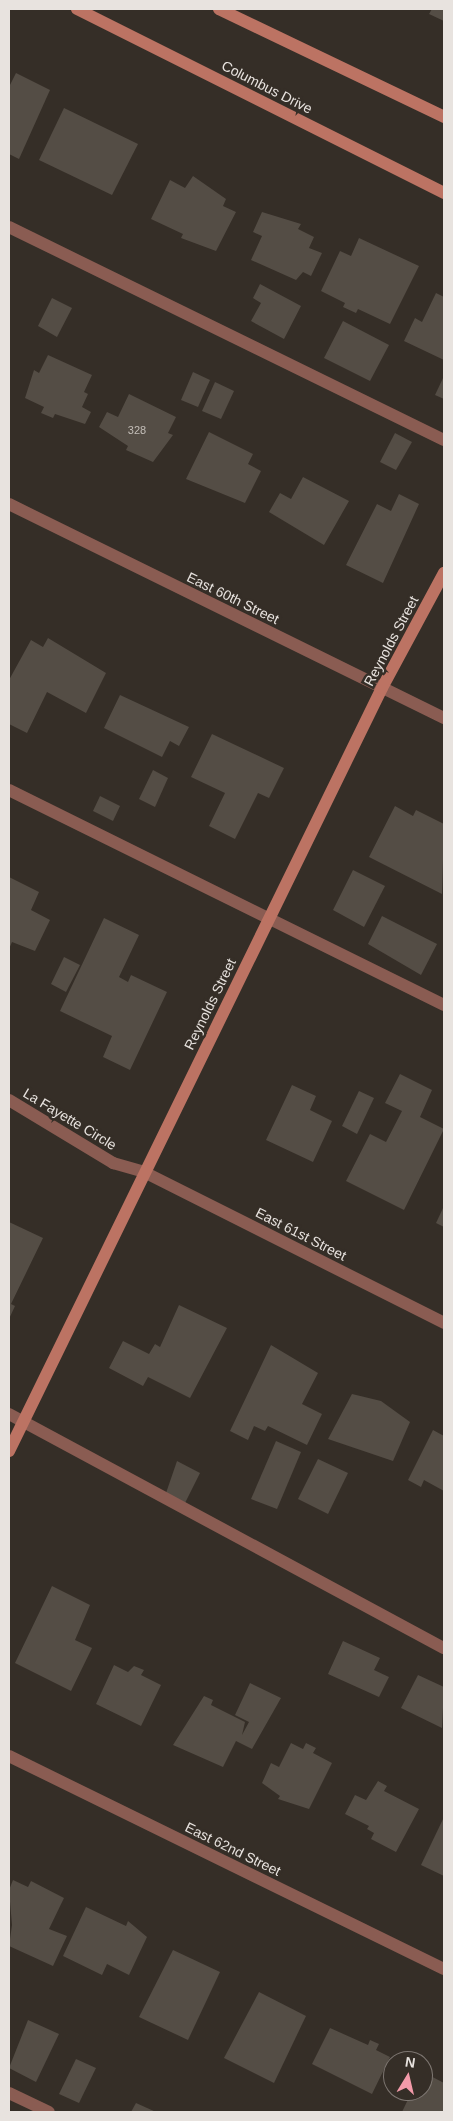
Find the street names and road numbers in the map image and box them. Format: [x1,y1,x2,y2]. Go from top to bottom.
street label: Columbus Drive [219,57,315,117]
street label: East 60th Street [184,568,282,628]
street label: Reynolds Street [360,593,422,689]
street label: Reynolds Street [181,956,239,1052]
street label: La Fayette Circle [20,1085,120,1153]
street label: East 61st Street [253,1204,349,1264]
street label: East 62nd Street [182,1819,284,1879]

